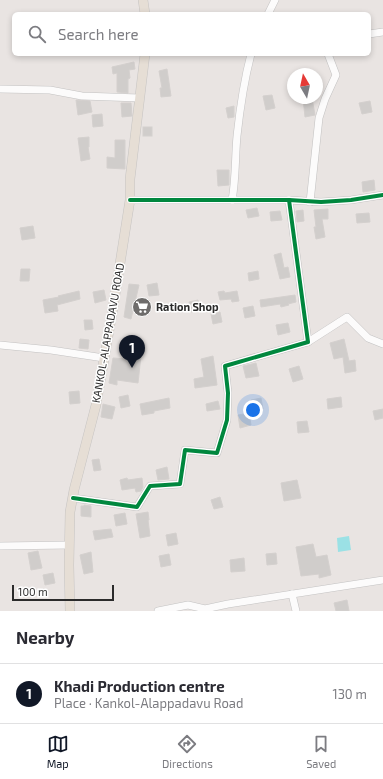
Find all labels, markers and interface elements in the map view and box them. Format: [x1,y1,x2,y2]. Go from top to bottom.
search box [12,12,371,56]
icon: search [26,23,48,45]
text: Search here [58,25,139,43]
north arrow [287,68,323,104]
street label: KANKOL-ALAPPADAVU ROAD [89,262,126,404]
supermarket icon: Ration Shop [131,296,153,318]
place label: Ration Shop [156,300,219,313]
pin: 1 [119,335,145,368]
your location [243,400,263,420]
scale bar [12,583,114,602]
text: 100 m [18,585,48,598]
text: Nearby [16,627,74,647]
text: Khadi Production centre [54,677,225,695]
text: 1 [26,686,32,702]
text: 130 m [332,686,367,702]
text: Place · Kankol-Alappadavu Road [54,695,243,711]
tab: Map [47,733,69,770]
tab: Directions [162,733,213,770]
tab: Saved [306,733,336,770]

